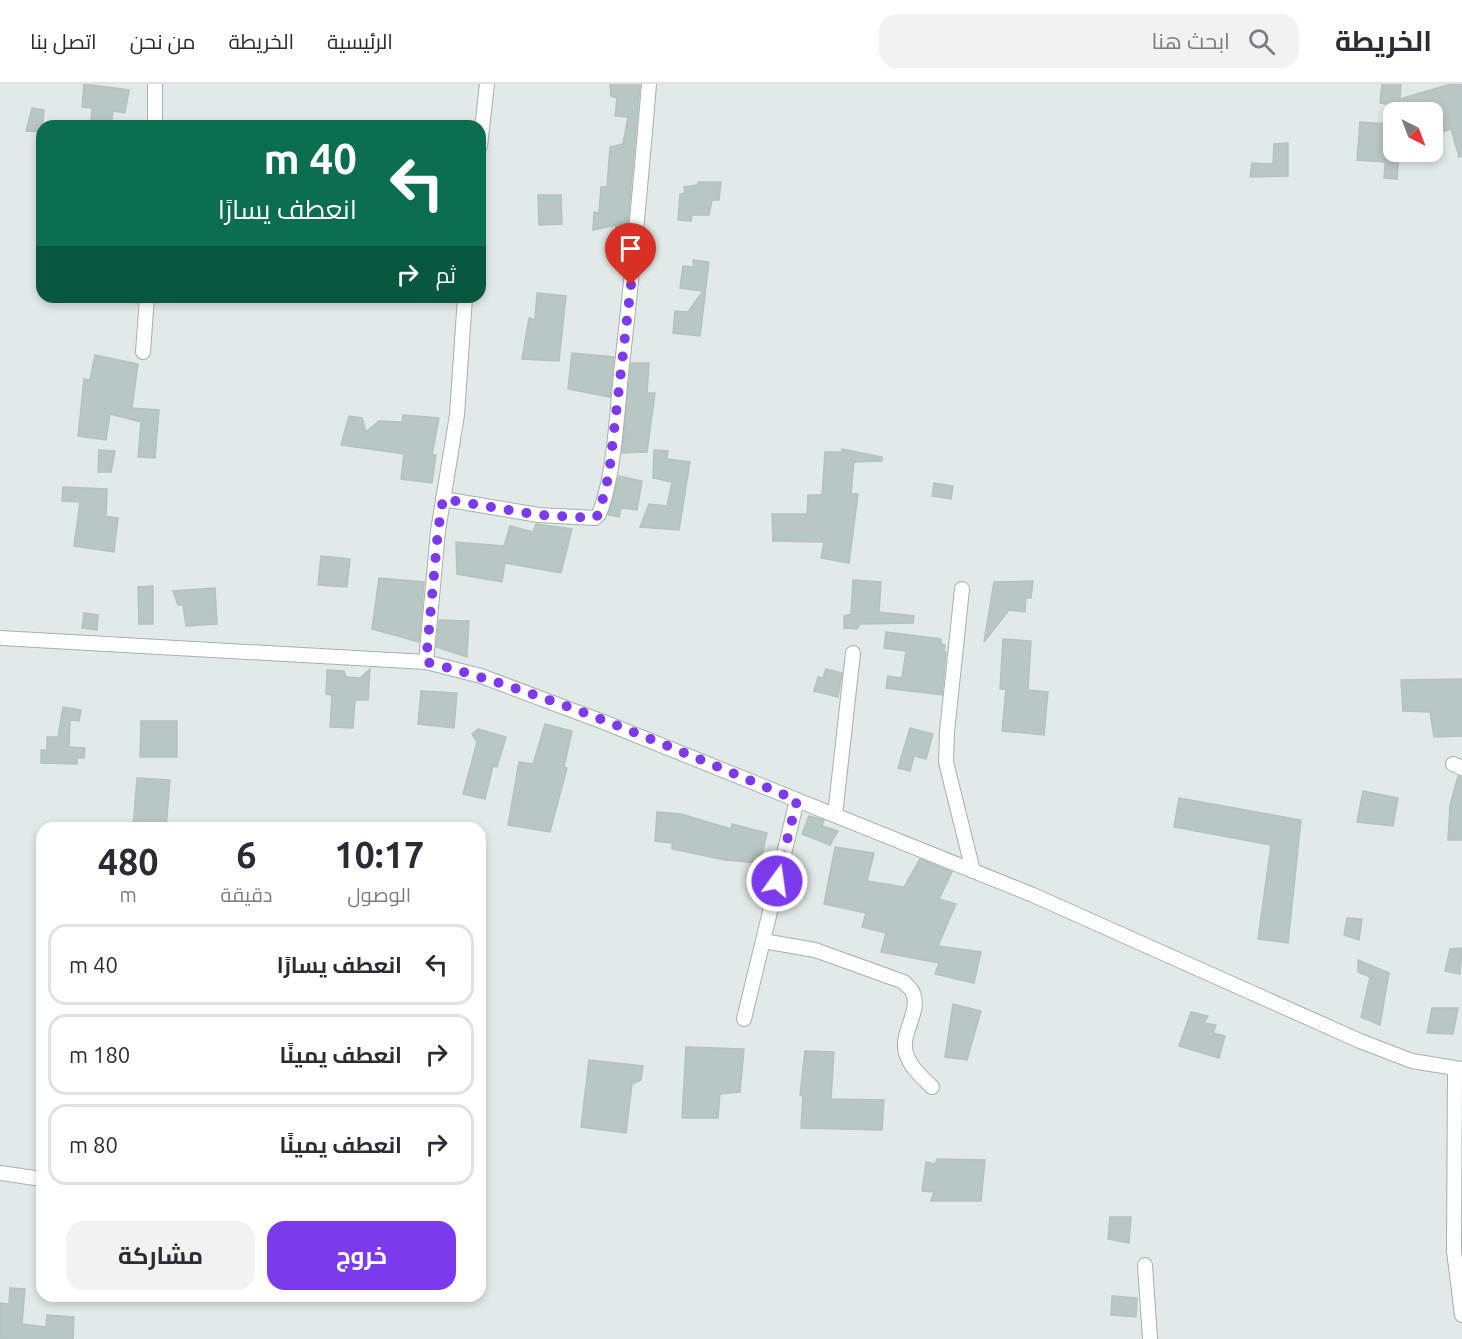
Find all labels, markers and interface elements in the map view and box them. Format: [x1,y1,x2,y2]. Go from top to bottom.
search box [879,14,1299,68]
icon: search [1245,25,1278,58]
text: الخريطة [1335,25,1432,56]
text: ابحث هنا [1151,28,1230,53]
text: اتصل بنا [30,29,97,53]
text: من نحن [130,29,196,53]
text: الخريطة [229,29,294,53]
text: الرئيسية [327,29,393,53]
north arrow [1383,102,1443,162]
map controls [1383,102,1443,162]
text: 40 m [263,135,357,182]
icon: left [378,144,456,222]
text: انعطف يسارًا [218,194,357,224]
pin [605,223,656,285]
icon: arrive [614,232,647,265]
icon: right [391,258,424,291]
text: ثم [436,262,456,287]
text: 6 [236,834,257,875]
text: 10:17 [334,834,424,875]
text: 480 [98,841,159,882]
position arrow [745,849,809,913]
text: m [120,883,137,906]
text: دقيقة [220,883,272,906]
text: الوصول [347,883,411,906]
icon: left [420,948,453,981]
text: 40 m [69,952,118,977]
text: انعطف يسارًا [277,952,402,977]
icon: right [420,1038,453,1071]
text: 180 m [69,1042,130,1067]
text: انعطف يمينًا [280,1042,402,1067]
icon: right [420,1128,453,1161]
text: 80 m [69,1132,118,1157]
text: انعطف يمينًا [280,1132,402,1157]
button: مشاركة [66,1221,255,1290]
button: خروج [267,1221,456,1290]

